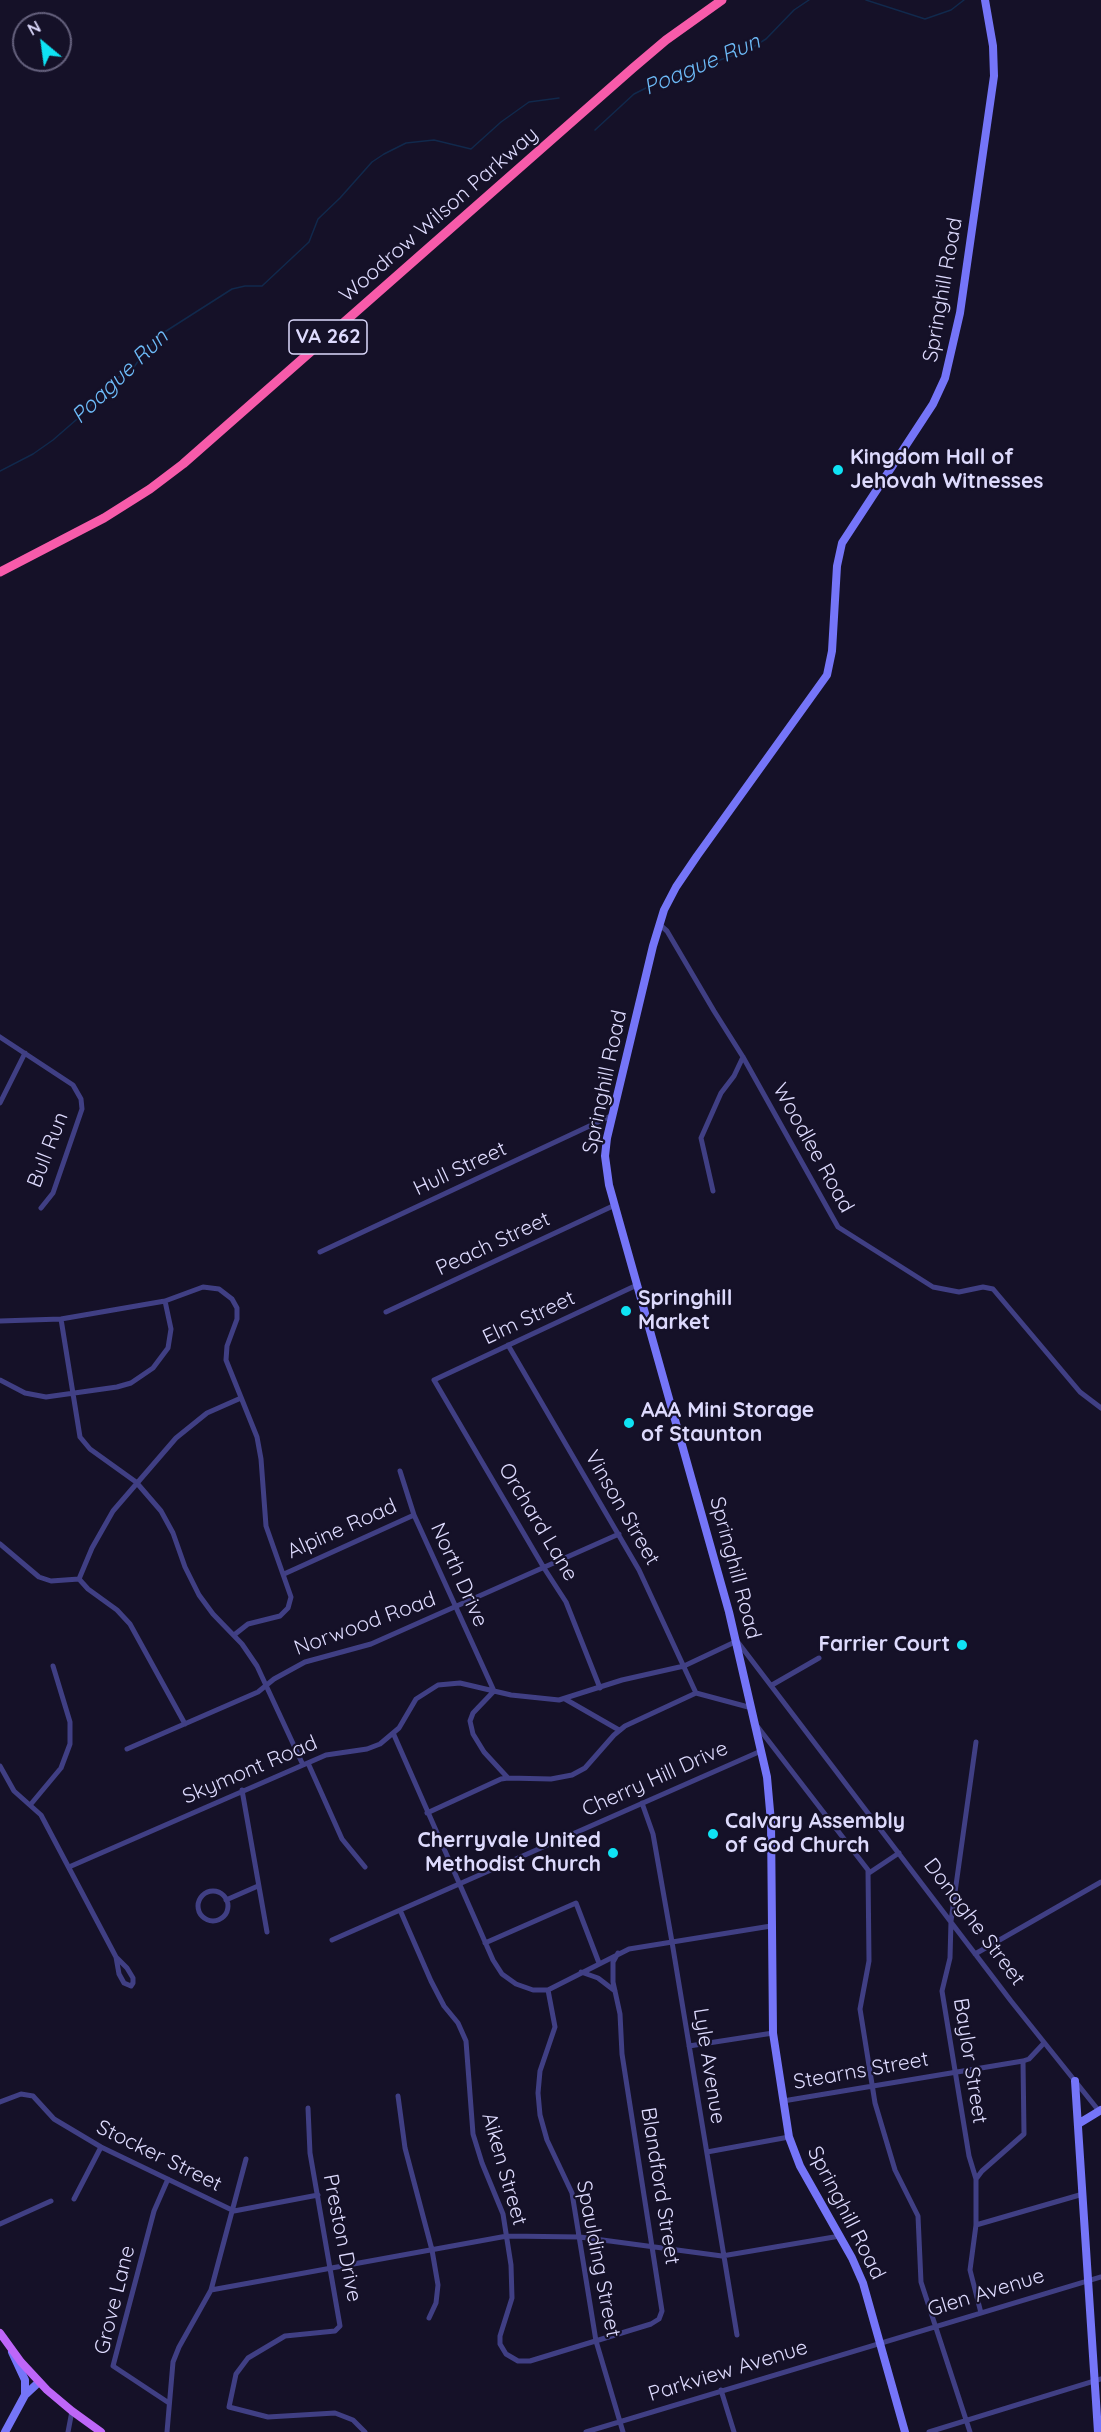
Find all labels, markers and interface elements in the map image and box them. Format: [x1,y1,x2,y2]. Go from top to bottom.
north arrow [12,12,72,72]
text: N [24,16,44,40]
water label: Poague Run [640,29,764,101]
street label: Woodrow Wilson Parkway [335,122,543,308]
street label: Springhill Road [918,216,968,364]
road number: VA 262 [289,320,367,354]
water label: Poague Run [66,325,174,429]
place label: Kingdom Hall of Jehovah Witnesses [850,445,1043,495]
marker: Kingdom Hall of Jehovah Witnesses [831,463,845,477]
street label: Springhill Road [577,1008,633,1156]
street label: Woodlee Road [767,1079,859,1217]
street label: Bull Run [22,1109,74,1191]
street label: Hull Street [409,1136,511,1202]
street label: Peach Street [432,1207,554,1281]
street label: Elm Street [479,1286,579,1350]
place label: Springhill Market [638,1286,732,1336]
marker: Springhill Market [619,1304,633,1318]
place label: AAA Mini Storage of Staunton [641,1398,814,1448]
marker: AAA Mini Storage of Staunton [622,1416,636,1430]
street label: Vinson Street [579,1446,665,1570]
street label: Orchard Lane [493,1458,583,1586]
street label: Alpine Road [283,1494,401,1564]
street label: Springhill Road [704,1494,766,1642]
street label: North Drive [425,1519,493,1631]
street label: Norwood Road [291,1587,439,1661]
place label: Farrier Court [819,1632,950,1658]
marker: Farrier Court [955,1638,969,1652]
street label: Skymont Road [179,1730,321,1810]
street label: Cherry Hill Drive [578,1736,732,1822]
place label: Calvary Assembly of God Church [725,1809,905,1859]
marker: Calvary Assembly of God Church [706,1827,720,1841]
place label: Cherryvale United Methodist Church [418,1828,601,1878]
marker: Cherryvale United Methodist Church [606,1846,620,1860]
street label: Donaghe Street [918,1853,1030,1991]
street label: Baylor Street [948,1996,992,2126]
street label: Lyle Avenue [687,2006,731,2126]
street label: Stearns Street [792,2047,930,2095]
street label: Blandford Street [635,2106,685,2266]
street label: Aiken Street [476,2110,532,2228]
street label: Stocker Street [92,2115,226,2197]
street label: Springhill Road [802,2142,890,2284]
street label: Preston Drive [317,2172,367,2304]
street label: Spaulding Street [570,2178,626,2340]
street label: Grove Lane [89,2243,141,2357]
street label: Glen Avenue [925,2263,1047,2323]
street label: Parkview Avenue [645,2335,811,2407]

